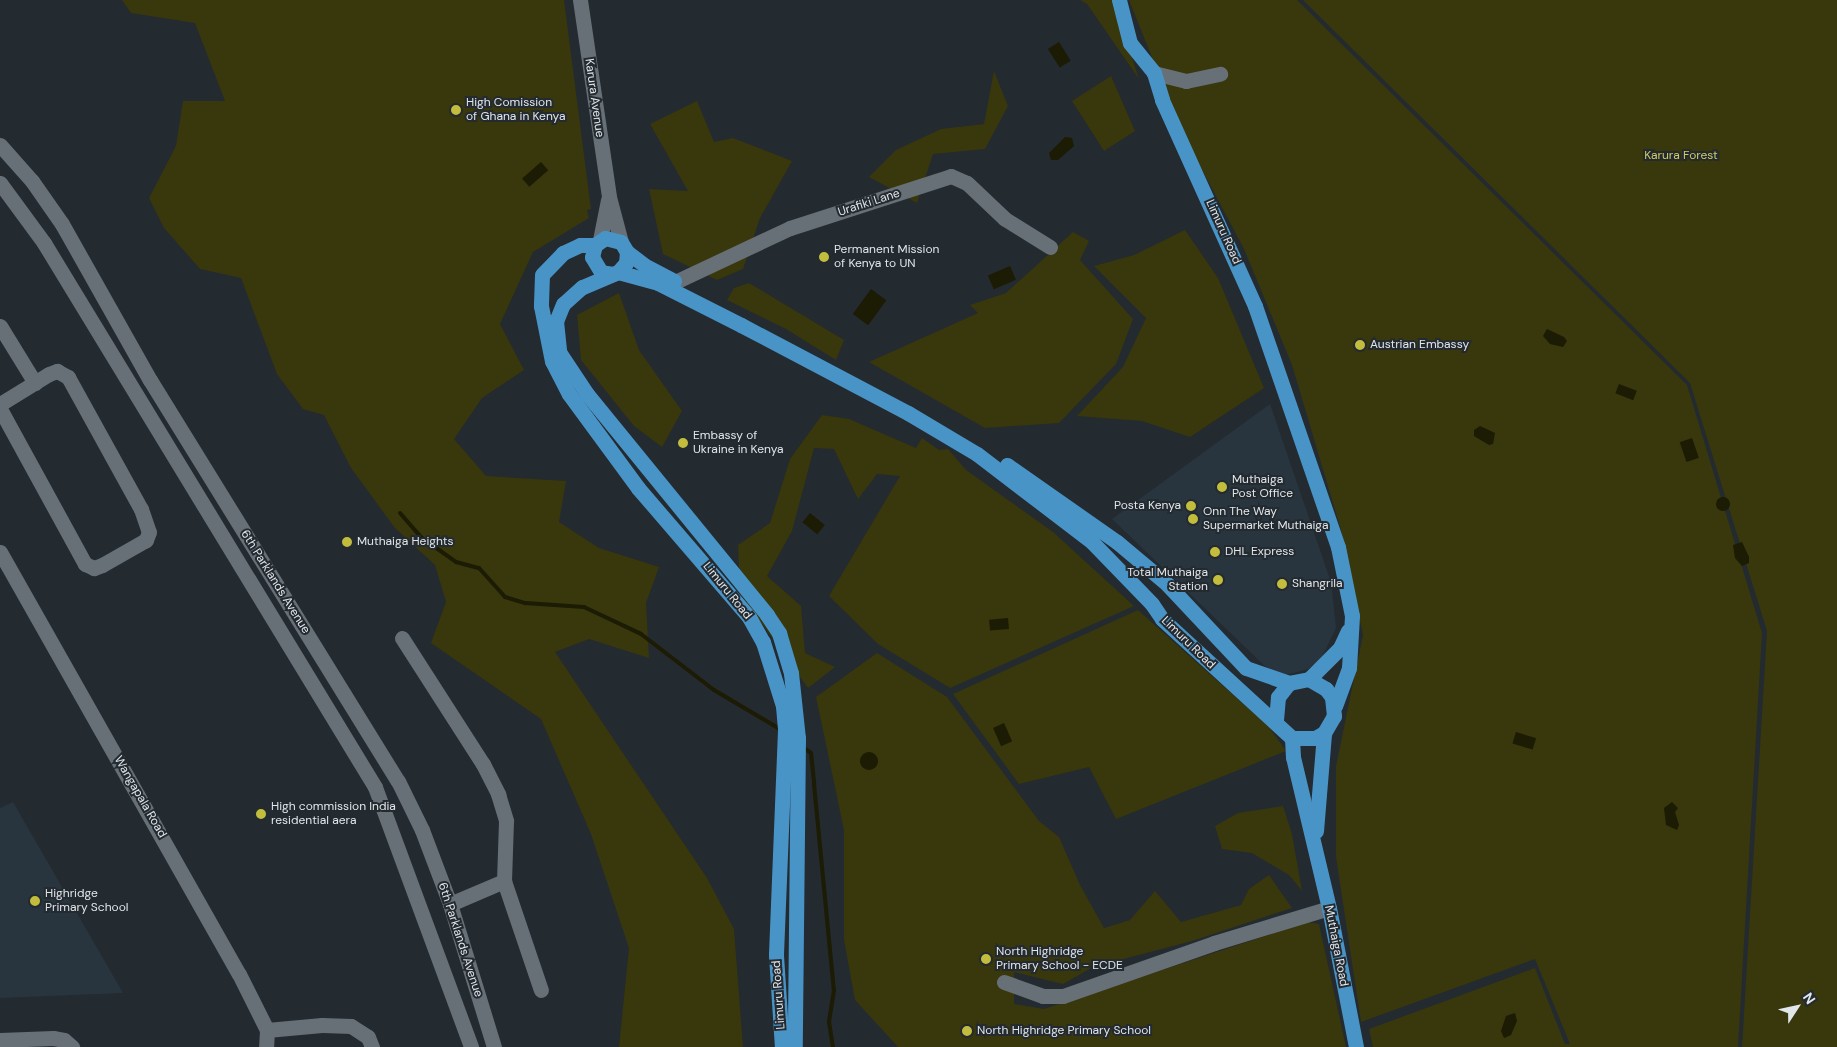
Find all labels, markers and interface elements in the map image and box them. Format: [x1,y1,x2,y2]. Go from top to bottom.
street label: Karura Avenue [581,58,607,138]
place label: High Comission of Ghana in Kenya [466,96,565,124]
marker: High Comission of Ghana in Kenya [450,104,462,116]
park label: Karura Forest [1644,149,1718,163]
street label: Urafiki Lane [836,186,902,220]
street label: Limuru Road [1202,197,1244,267]
place label: Permanent Mission of Kenya to UN [834,243,939,271]
marker: Permanent Mission of Kenya to UN [818,251,830,263]
place label: Austrian Embassy [1370,338,1469,352]
marker: Austrian Embassy [1354,339,1366,351]
place label: Embassy of Ukraine in Kenya [693,429,784,457]
marker: Embassy of Ukraine in Kenya [677,437,689,449]
place label: Muthaiga Post Office [1232,473,1293,501]
marker: Muthaiga Post Office [1216,481,1228,493]
place label: Posta Kenya [1114,499,1181,513]
marker: Posta Kenya [1185,500,1197,512]
place label: Onn The Way Supermarket Muthaiga [1203,505,1329,533]
marker: Onn The Way Supermarket Muthaiga [1187,513,1199,525]
street label: 6th Parklands Avenue [237,527,313,637]
place label: Muthaiga Heights [357,535,454,549]
marker: Muthaiga Heights [341,536,353,548]
place label: DHL Express [1225,545,1294,559]
marker: DHL Express [1209,546,1221,558]
street label: Limuru Road [700,560,754,622]
place label: Total Muthaiga Station [1127,566,1208,594]
marker: Total Muthaiga Station [1212,574,1224,586]
place label: Shangrila [1292,577,1342,591]
marker: Shangrila [1276,578,1288,590]
street label: Limuru Road [1158,614,1218,672]
street label: Wangapala Road [111,754,169,840]
place label: High commission India residential aera [271,800,396,828]
marker: High commission India residential aera [255,808,267,820]
street label: 6th Parklands Avenue [435,881,485,999]
place label: Highridge Primary School [45,887,128,915]
marker: Highridge Primary School [29,895,41,907]
street label: Muthaiga Road [1321,904,1351,988]
place label: North Highridge Primary School - ECDE [996,945,1123,973]
marker: North Highridge Primary School - ECDE [980,953,992,965]
street label: Limuru Road [769,960,789,1030]
north arrow [1772,982,1822,1032]
text: N [1799,989,1820,1008]
place label: North Highridge Primary School [977,1024,1151,1038]
marker: North Highridge Primary School [961,1025,973,1037]

